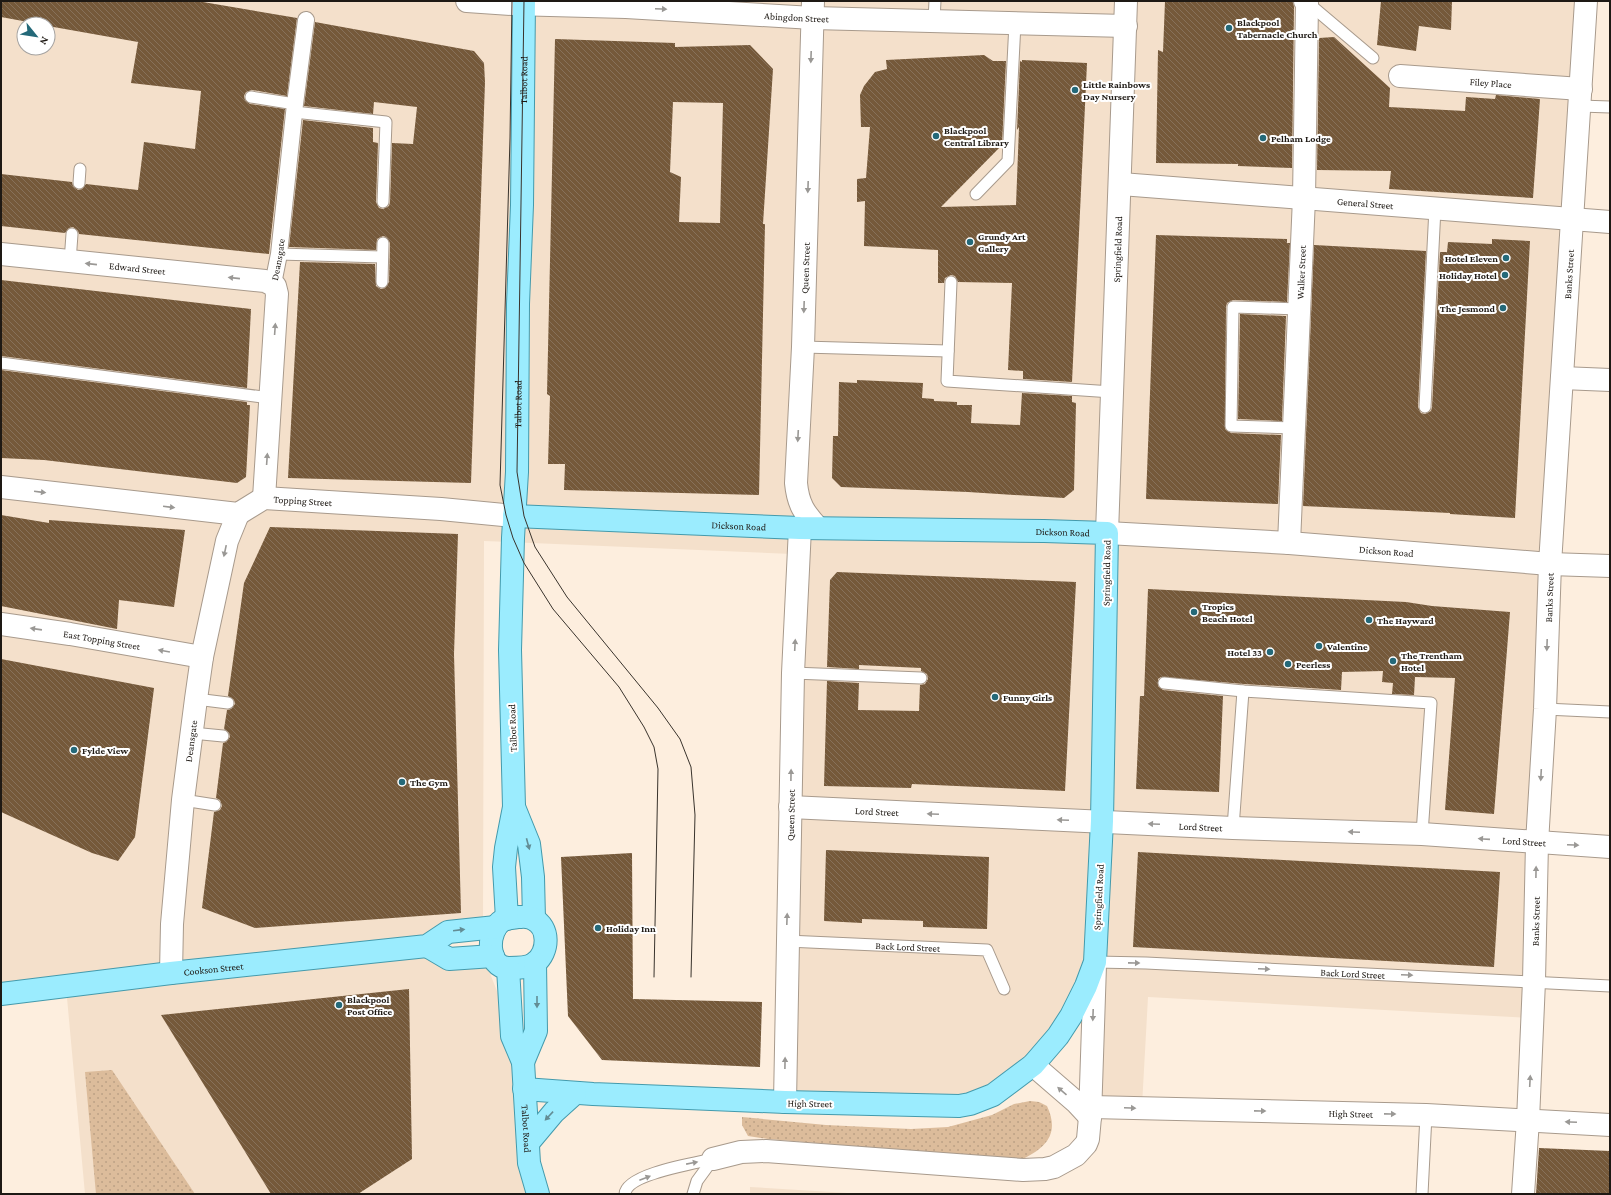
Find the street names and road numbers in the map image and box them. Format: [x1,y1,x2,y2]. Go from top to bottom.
street label: Abingdon Street [764,10,830,24]
street label: Talbot Road [518,55,529,104]
street label: Filey Place [1469,76,1513,90]
street label: General Street [1337,196,1395,211]
street label: Springfield Road [1111,215,1124,282]
street label: Deansgate [269,237,287,281]
street label: Queen Street [799,241,812,294]
street label: Walker Street [1295,244,1308,300]
street label: Banks Street [1562,249,1576,299]
street label: Edward Street [109,260,167,277]
street label: Talbot Road [512,379,524,428]
street label: Topping Street [273,494,333,508]
street label: Dickson Road [711,519,767,533]
street label: Dickson Road [1035,526,1091,538]
street label: Springfield Road [1100,539,1113,606]
street label: Dickson Road [1359,544,1415,559]
street label: Banks Street [1543,572,1556,623]
street label: East Topping Street [63,628,142,652]
street label: Talbot Road [506,703,519,752]
street label: Deansgate [183,719,199,763]
street label: Queen Street [785,789,797,841]
street label: Lord Street [855,805,900,818]
street label: Lord Street [1178,820,1223,834]
street label: Lord Street [1502,835,1547,849]
street label: Springfield Road [1091,863,1106,930]
street label: Banks Street [1530,896,1542,946]
street label: Back Lord Street [875,940,941,954]
street label: Cookson Street [183,960,245,978]
street label: Back Lord Street [1320,967,1386,981]
street label: High Street [788,1098,833,1109]
street label: Talbot Road [520,1104,533,1154]
street label: High Street [1328,1108,1374,1120]

